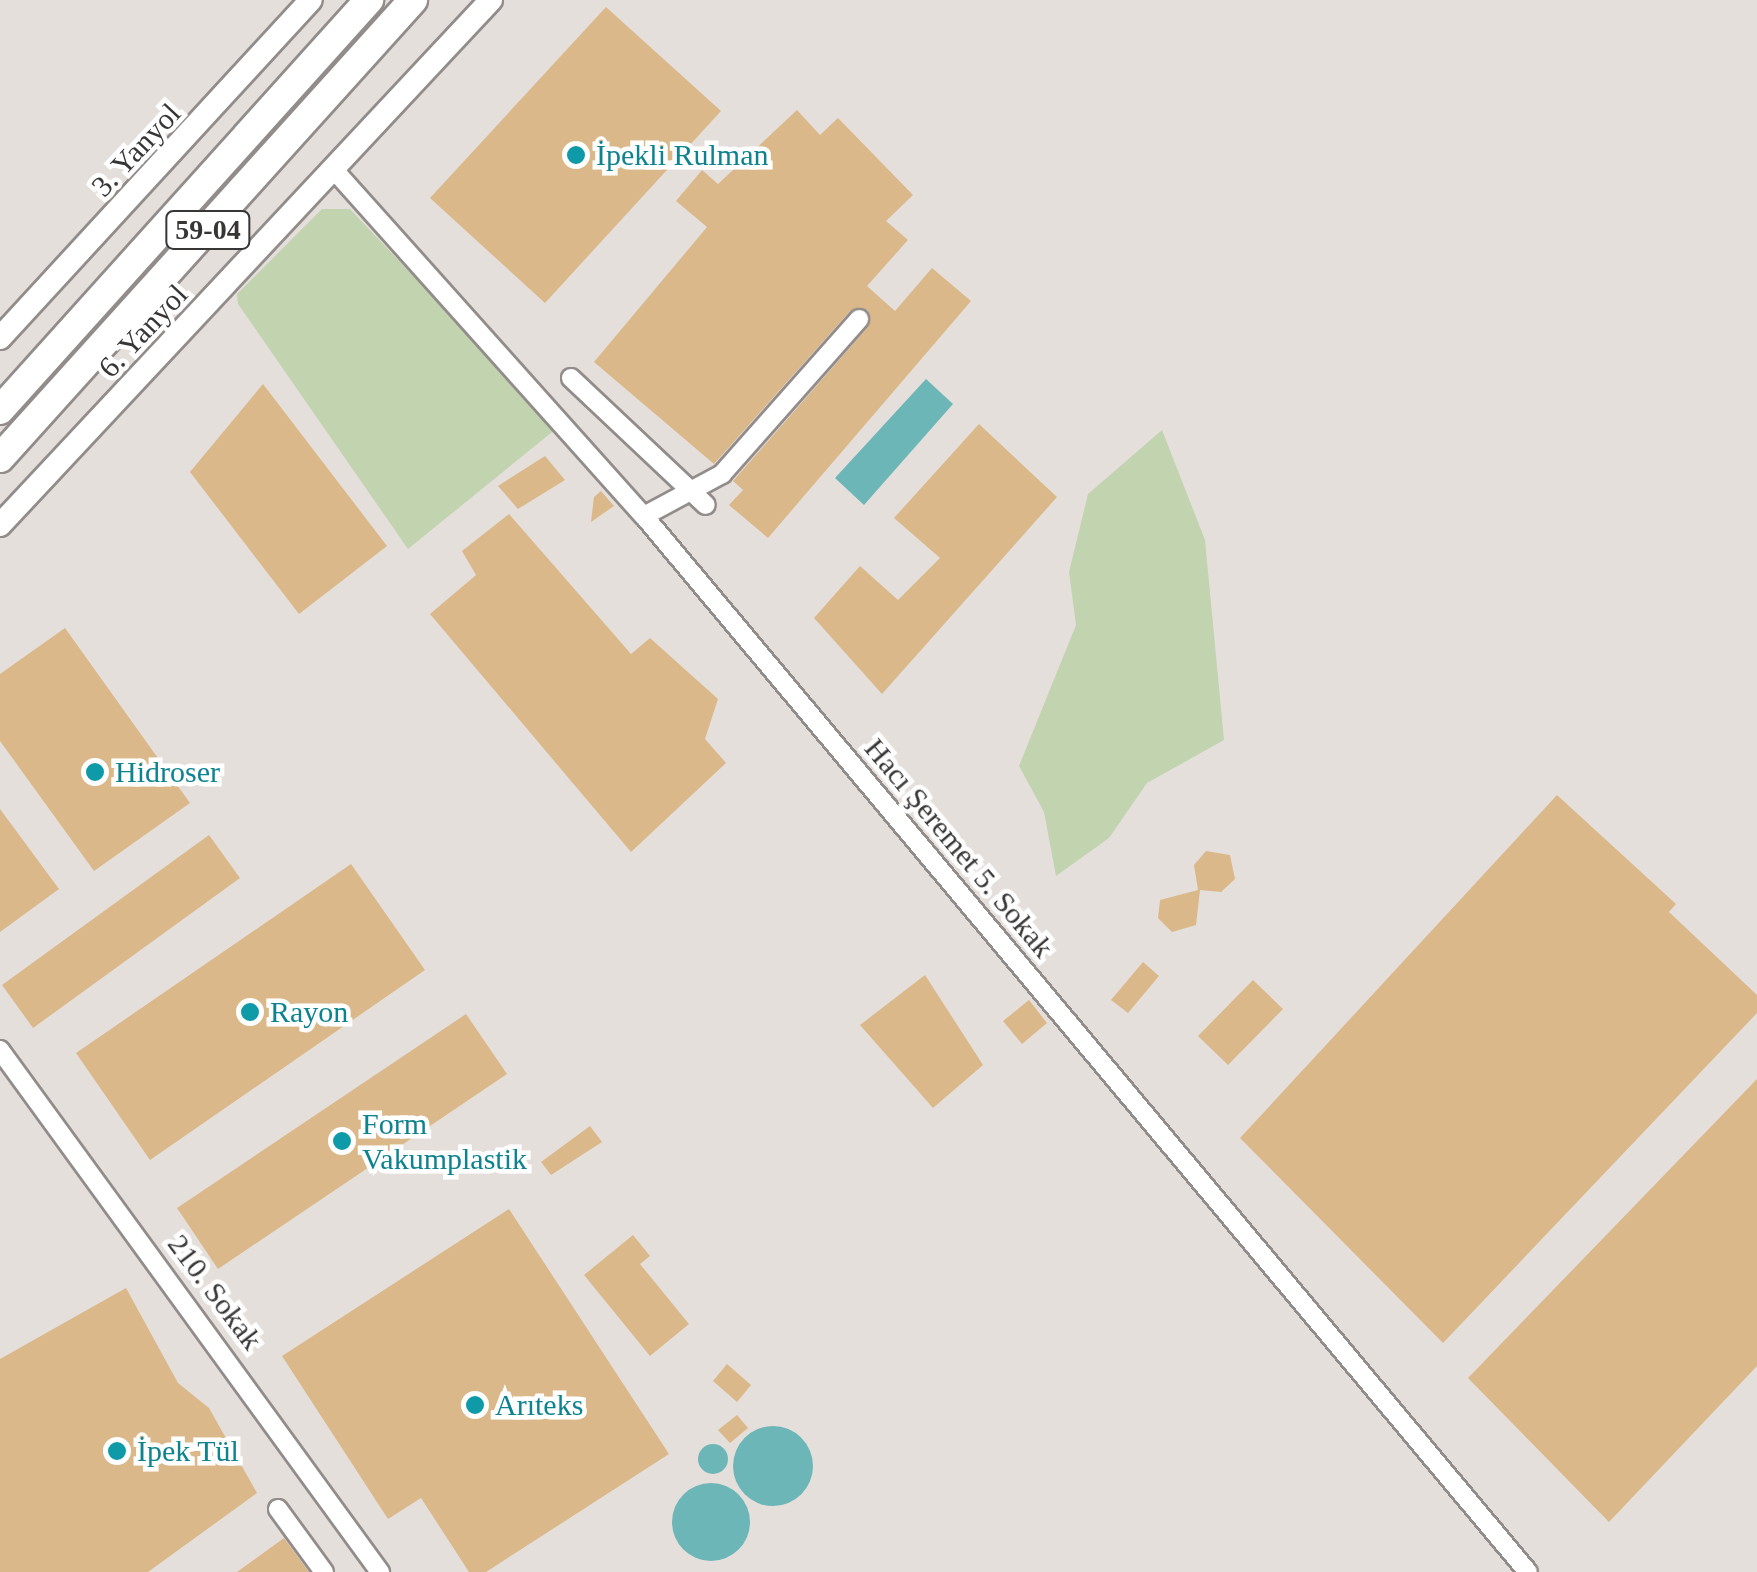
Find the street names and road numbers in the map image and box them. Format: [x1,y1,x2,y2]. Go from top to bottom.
street label: 3. Yanyol [84,96,188,204]
road number: 59-04 [163,207,253,253]
street label: 6. Yanyol [91,277,195,385]
street label: Hacı Şeremet 5. Sokak [857,731,1061,965]
street label: 210. Sokak [160,1227,270,1357]

